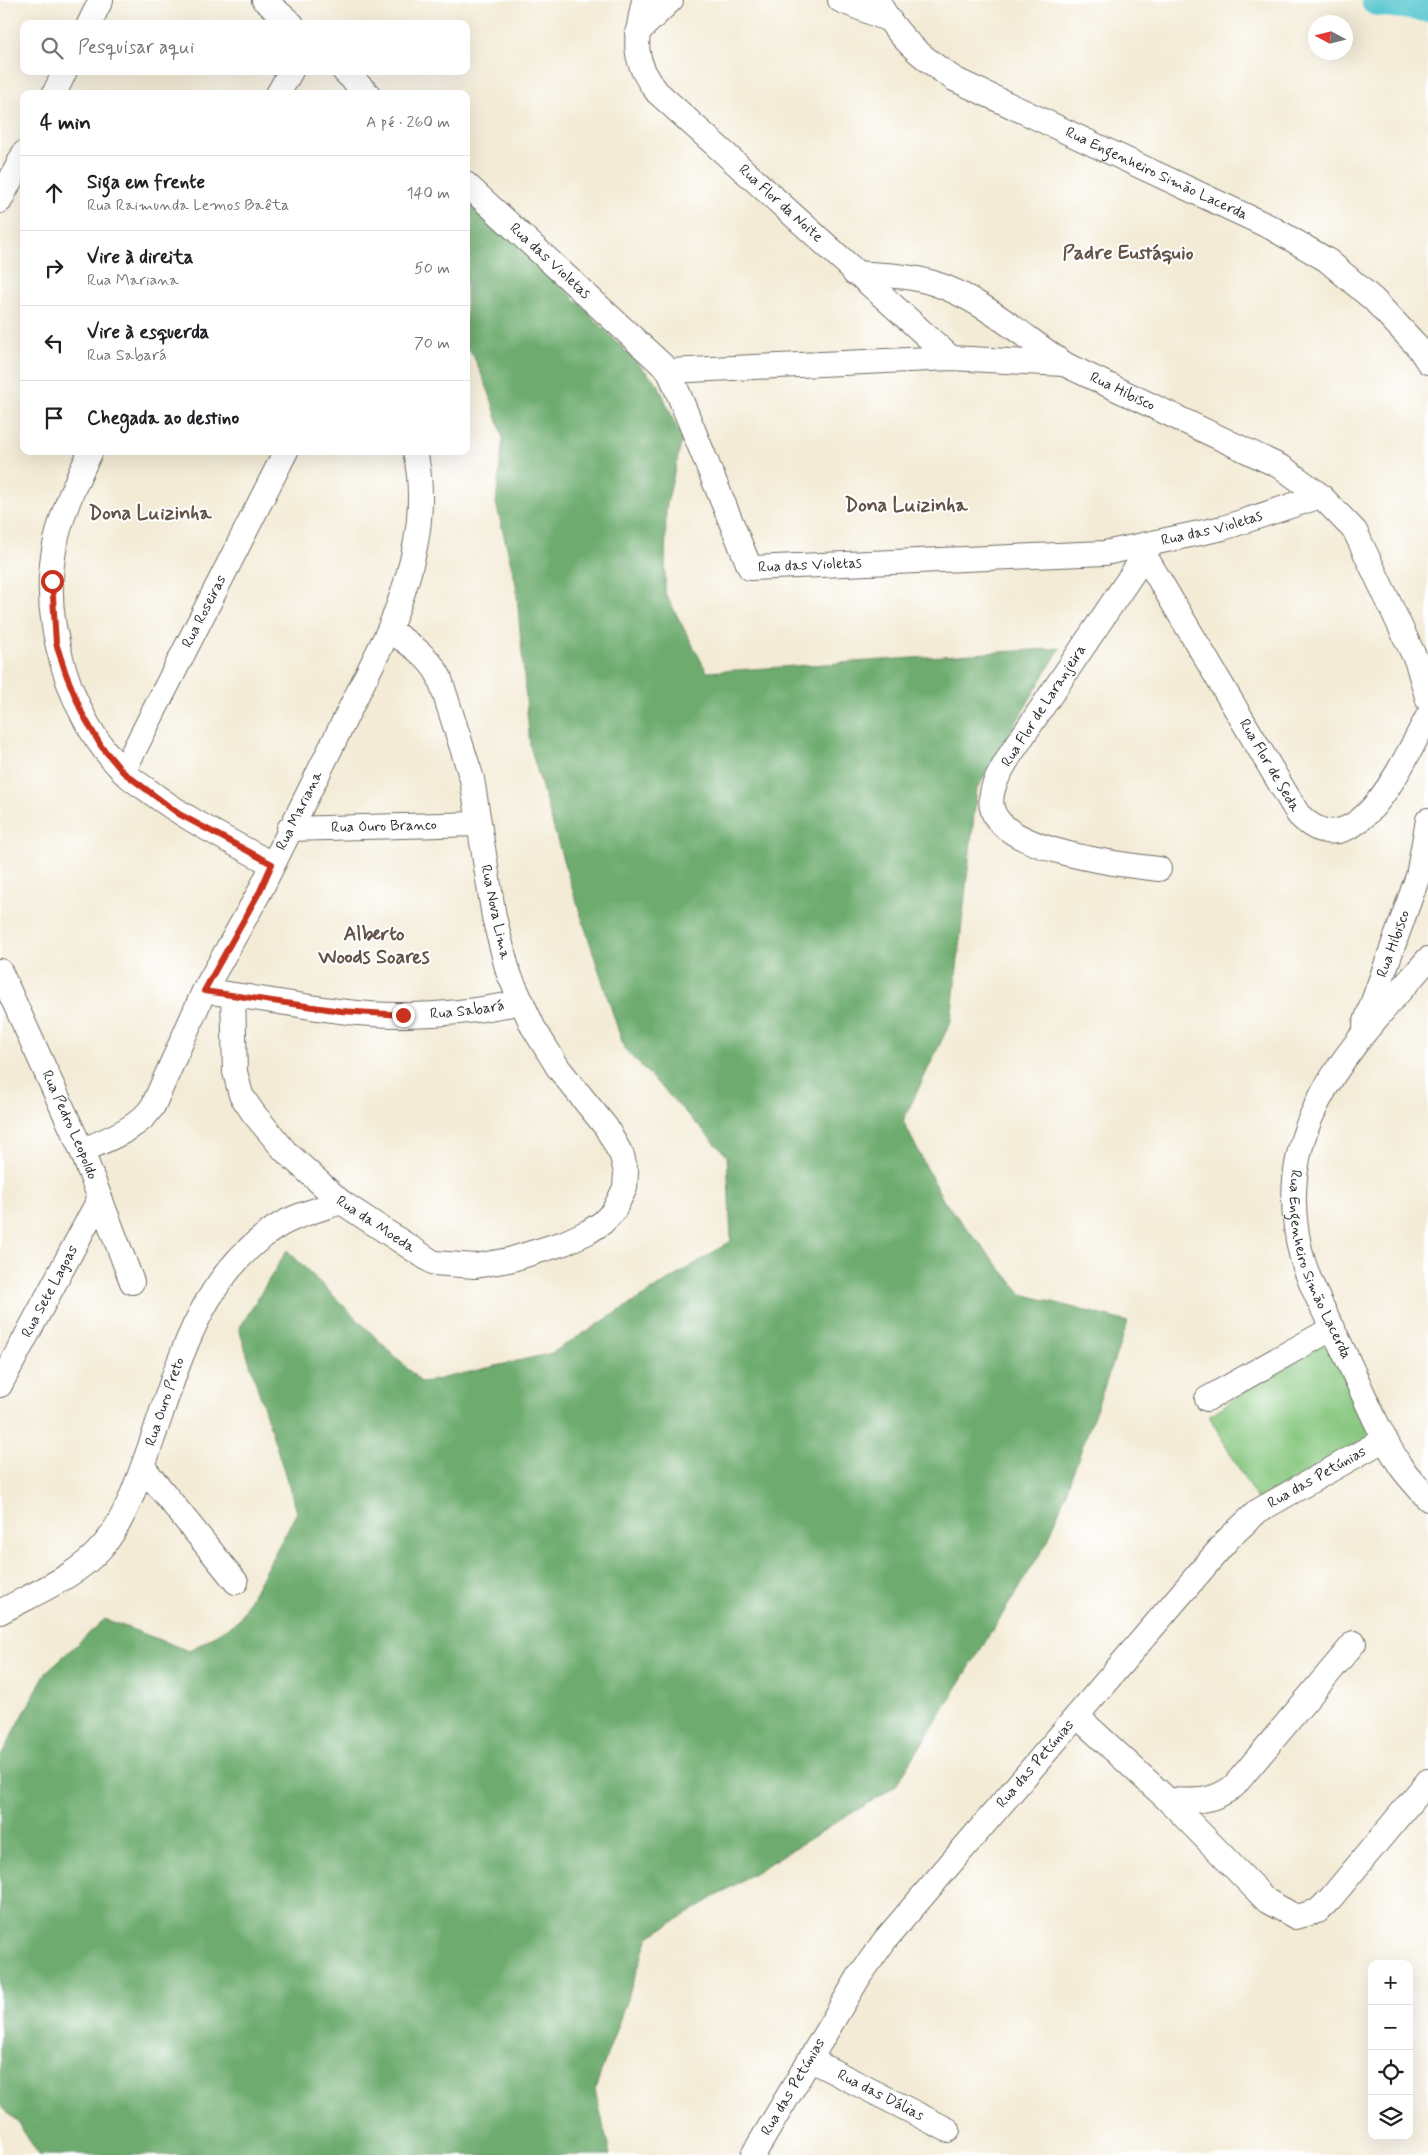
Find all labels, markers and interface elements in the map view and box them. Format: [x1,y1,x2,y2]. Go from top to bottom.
north arrow [1308,15,1353,60]
search box [20,20,470,75]
icon: search [38,34,66,62]
text: Pesquisar aqui [78,35,194,60]
text: 4 min [40,109,91,137]
text: A pé · 260 m [366,112,450,133]
street label: Rua Engenheiro Simão Lacerda [1062,123,1251,225]
street label: Rua Flor da Noite [734,160,827,247]
text: Siga em frente [87,170,205,195]
icon: ahead [40,179,68,207]
text: 140 m [406,183,450,204]
text: Rua Raimunda Lemos Baêta [87,195,289,216]
street label: Rua das Violetas [505,219,595,304]
district label: Padre Eustáquio [1063,240,1194,267]
text: Vire à direita [87,245,193,270]
icon: right [40,254,68,282]
text: 50 m [414,258,450,279]
text: Rua Mariana [87,270,179,291]
text: Vire à esquerda [87,320,209,345]
icon: left [40,329,68,357]
text: 70 m [414,333,450,354]
text: Rua Sabará [87,345,167,366]
street label: Rua Hibisco [1086,368,1158,416]
icon: arrive [40,404,68,432]
text: Chegada ao destino [87,406,239,431]
district label: Dona Luizinha [844,492,969,519]
district label: Dona Luizinha [88,500,213,527]
street label: Rua das Violetas [1159,506,1265,551]
street label: Rua das Violetas [758,553,862,578]
route start [41,570,64,593]
street label: Rua Roseiras [178,571,232,651]
street label: Rua Flor de Laranjeira [997,641,1091,771]
street label: Rua Flor de Seda [1234,715,1305,817]
street label: Rua Mariana [272,767,328,854]
street label: Rua Ouro Branco [331,815,437,838]
street label: Rua Nova Lima [475,863,515,962]
street label: Rua Hibisco [1372,908,1415,980]
district label: Alberto Woods Soares [317,921,430,971]
street label: Rua Sabará [429,996,506,1024]
route end [392,1004,415,1027]
street label: Rua Pedro Leopoldo [37,1067,102,1182]
street label: Rua Engenheiro Simão Lacerda [1283,1169,1356,1363]
street label: Rua da Moeda [332,1191,420,1258]
street label: Rua Sete Lagoas [17,1242,83,1341]
street label: Rua Ouro Preto [141,1355,190,1449]
street label: Rua das Petúnias [1264,1442,1370,1513]
street label: Rua das Petúnias [992,1715,1079,1812]
map controls [1368,1960,1413,2140]
button: + [1368,1960,1413,2005]
button: − [1368,2005,1413,2050]
street label: Rua das Petúnias [757,2034,830,2140]
button: locate [1368,2050,1413,2095]
street label: Rua das Dálias [834,2065,928,2126]
button: layers [1368,2095,1413,2140]

